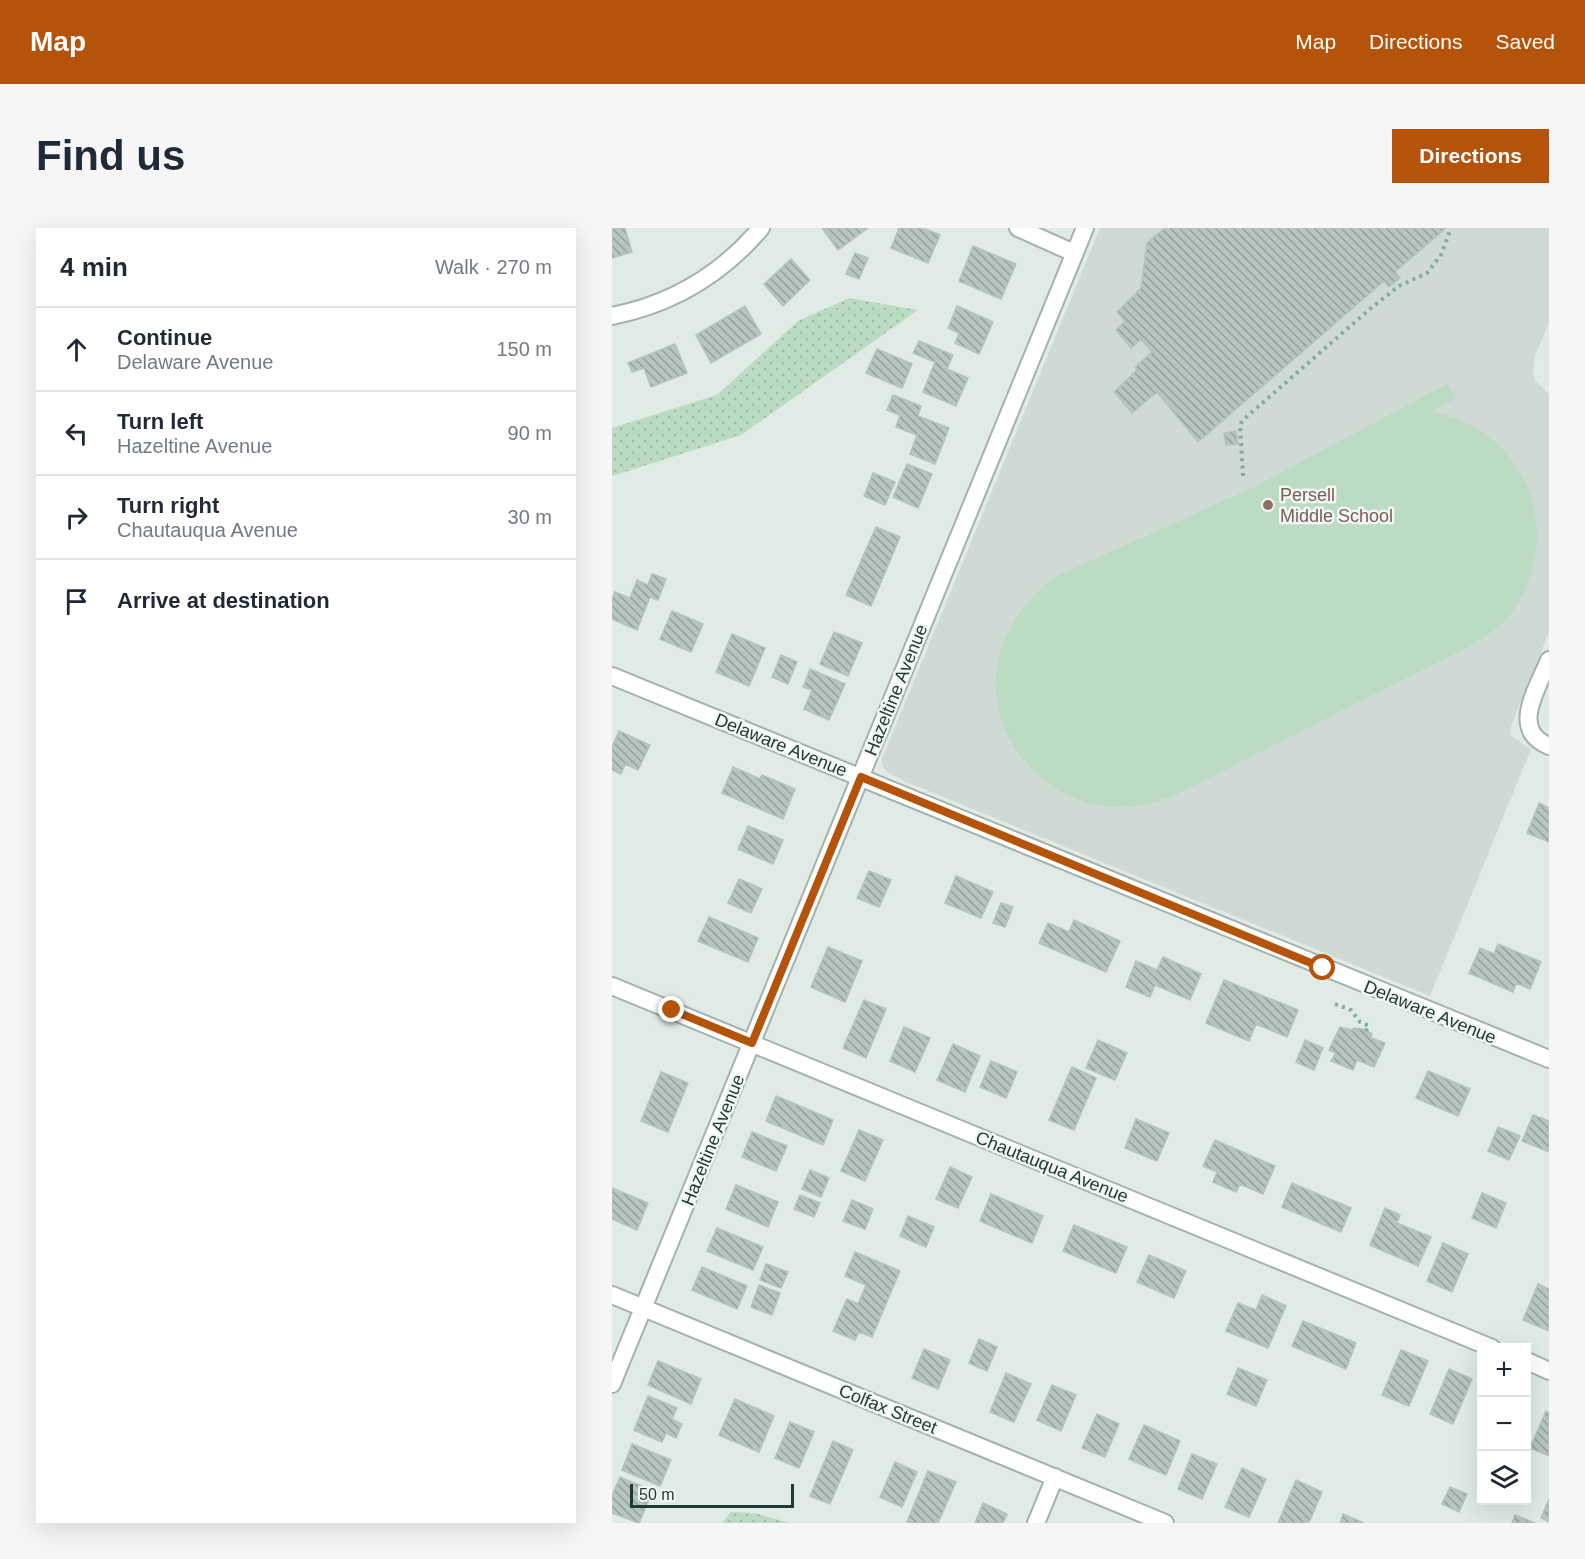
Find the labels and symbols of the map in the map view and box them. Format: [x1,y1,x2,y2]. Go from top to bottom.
place label: Persell Middle School [1280,485,1393,526]
marker: Persell Middle School [1261,498,1275,512]
street label: Hazeltine Avenue [861,621,931,759]
street label: Delaware Avenue [712,709,850,781]
route start [1309,954,1335,980]
street label: Delaware Avenue [1361,976,1499,1048]
route end [658,996,684,1022]
street label: Hazeltine Avenue [678,1071,748,1209]
street label: Chautauqua Avenue [973,1127,1131,1207]
street label: Colfax Street [836,1380,940,1438]
scale bar [630,1481,794,1508]

